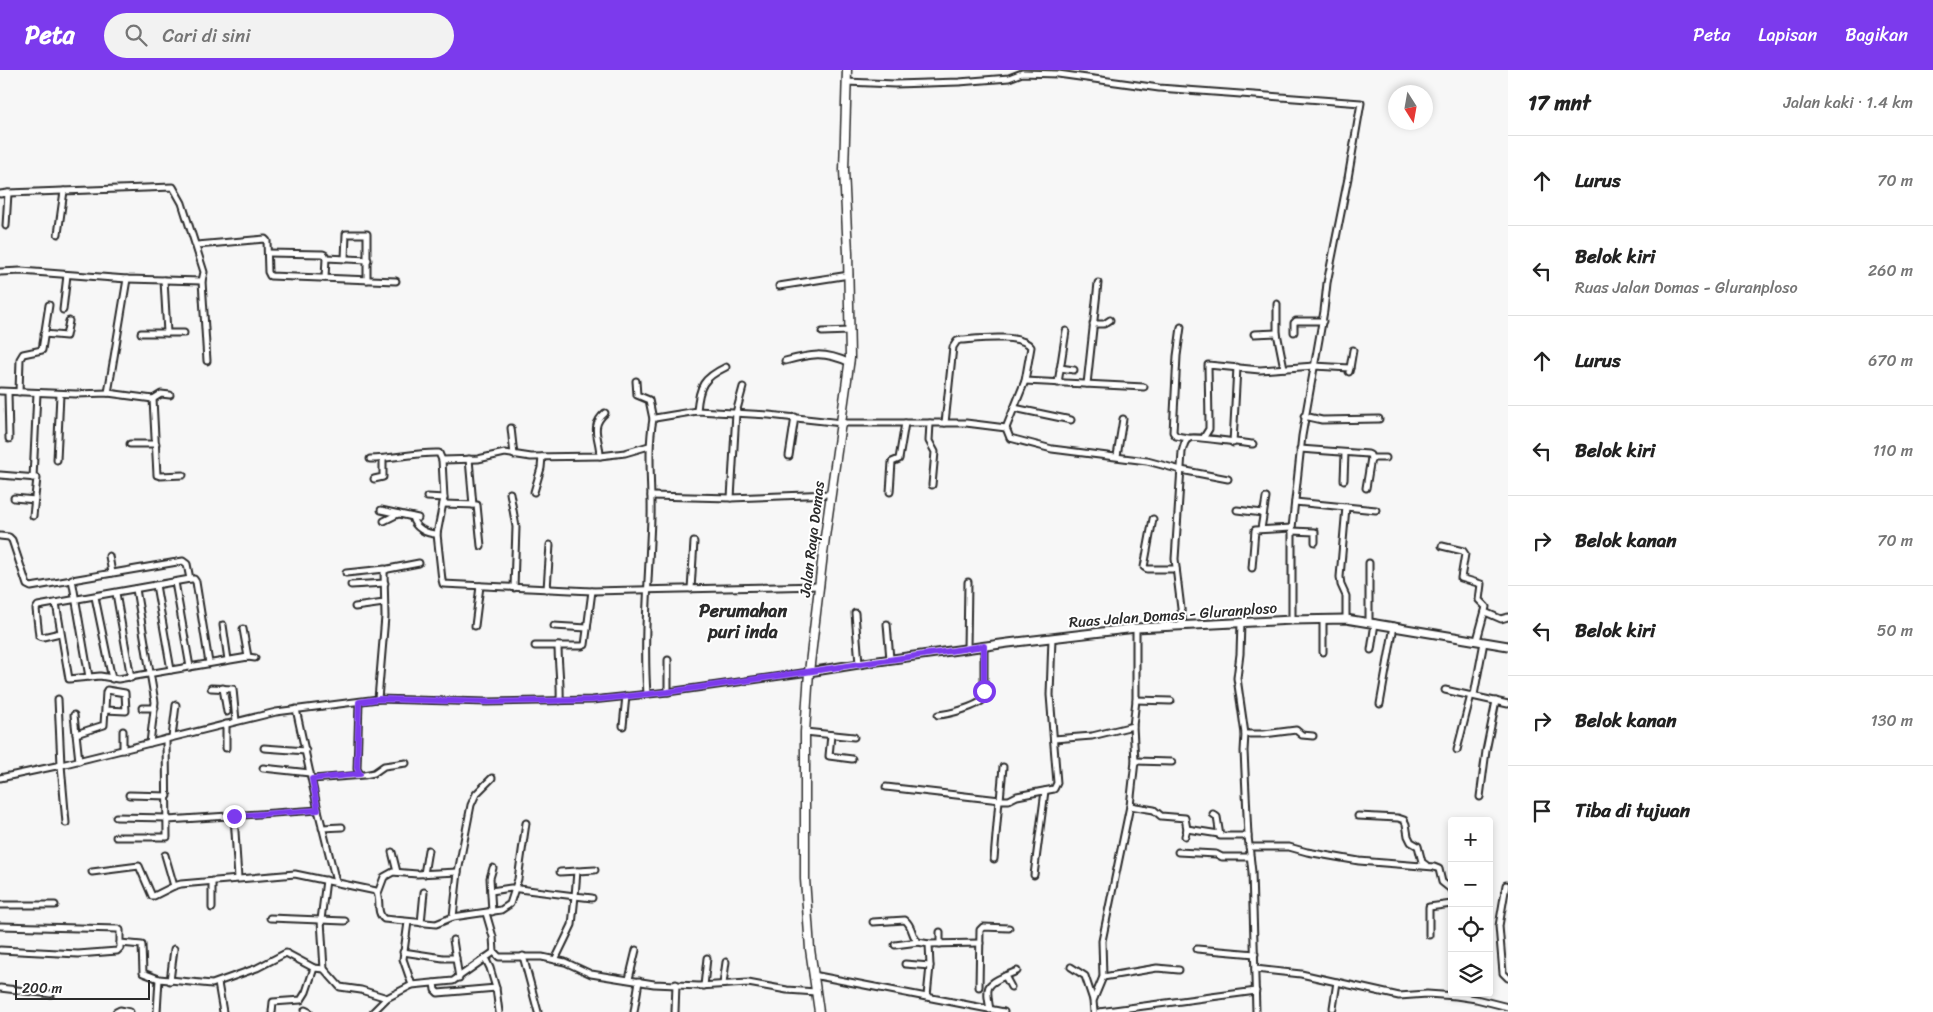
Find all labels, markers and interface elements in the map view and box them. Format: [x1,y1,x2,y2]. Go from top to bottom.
search box [104,13,454,58]
text: Peta [25,14,74,56]
text: Cari di sini [162,19,251,52]
text: Peta [1693,19,1730,51]
text: Lapisan [1758,19,1817,51]
text: Bagikan [1845,19,1908,51]
icon: search [122,21,150,49]
text: 17 mnt [1528,84,1590,122]
north arrow [1388,85,1433,130]
text: Jalan kaki · 1.4 km [1783,88,1913,117]
text: Lurus [1575,164,1621,197]
text: 70 m [1877,166,1913,195]
icon: ahead [1528,167,1556,195]
text: Belok kiri [1575,240,1655,273]
text: 260 m [1868,256,1913,285]
icon: left [1528,257,1556,285]
text: Ruas Jalan Domas - Gluranploso [1575,273,1798,302]
text: Lurus [1575,344,1621,377]
text: 670 m [1868,346,1913,375]
icon: ahead [1528,347,1556,375]
text: Belok kiri [1575,434,1655,467]
text: 110 m [1873,436,1913,465]
icon: left [1528,437,1556,465]
street label: Jalan Raya Domas [792,479,832,599]
text: Belok kanan [1575,524,1677,557]
text: 70 m [1877,526,1913,555]
icon: right [1528,527,1556,555]
district label: Perumahan puri inda [699,595,787,648]
street label: Ruas Jalan Domas - Gluranploso [1068,595,1278,635]
text: Belok kiri [1575,614,1655,647]
text: 50 m [1877,616,1913,645]
icon: left [1528,617,1556,645]
route start [973,680,996,703]
text: Belok kanan [1575,704,1677,737]
text: 130 m [1871,706,1913,735]
icon: right [1528,707,1556,735]
text: Tiba di tujuan [1575,794,1690,827]
icon: arrive [1528,797,1556,825]
route end [223,805,246,828]
map controls [1448,817,1493,997]
button: + [1448,817,1493,862]
button: − [1448,862,1493,907]
button: locate [1448,907,1493,952]
button: layers [1448,952,1493,997]
text: 200 m [22,976,62,1001]
scale bar [15,977,150,1000]

